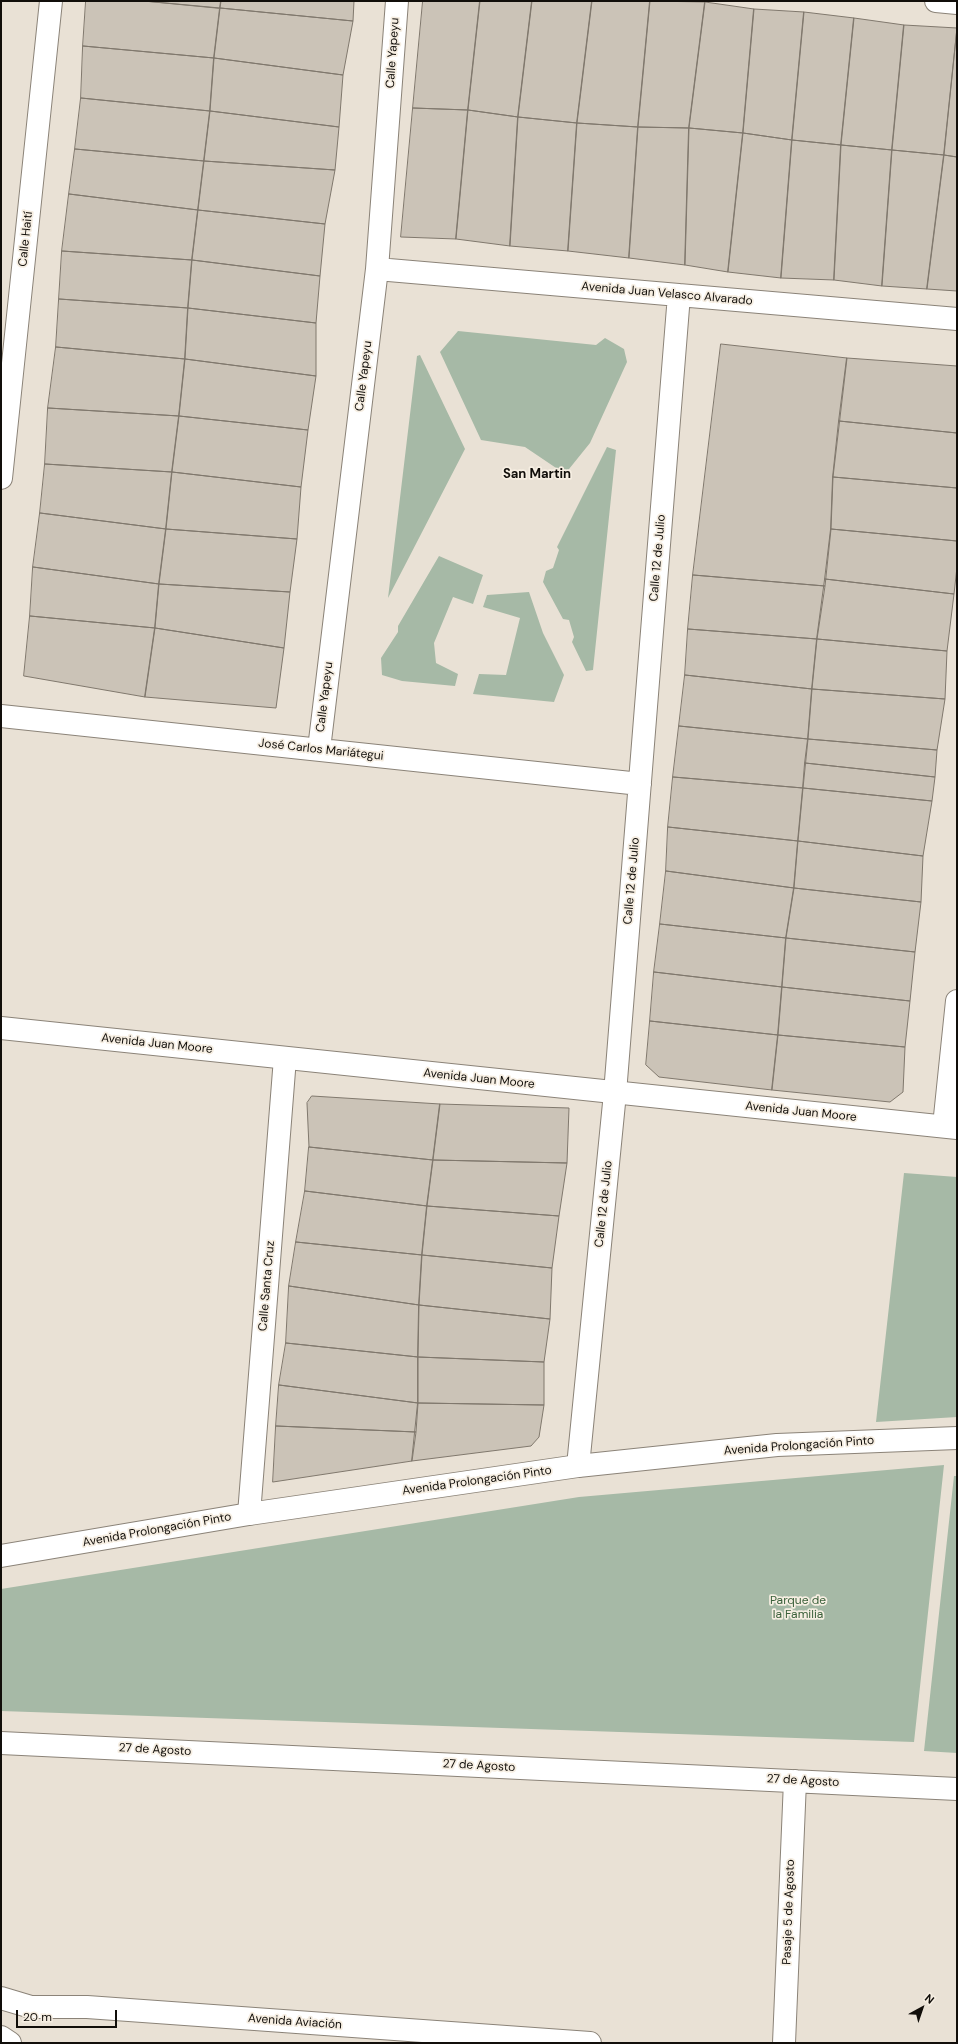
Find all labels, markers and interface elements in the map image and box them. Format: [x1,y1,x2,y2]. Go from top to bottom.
street label: Calle Yapeyu [383,17,403,89]
street label: Calle Haití [16,211,36,267]
street label: Avenida Juan Velasco Alvarado [581,279,753,309]
street label: Calle Yapeyu [353,340,375,412]
district label: San Martin [503,467,571,483]
street label: Calle 12 de Julio [647,514,669,602]
street label: Calle Yapeyu [314,661,336,733]
street label: José Carlos Mariátegui [258,736,384,764]
street label: Calle 12 de Julio [621,837,643,925]
street label: Avenida Juan Moore [101,1031,213,1057]
street label: Avenida Juan Moore [423,1066,535,1092]
street label: Avenida Juan Moore [745,1099,857,1125]
street label: Calle 12 de Julio [592,1160,616,1248]
street label: Calle Santa Cruz [256,1240,278,1332]
street label: Avenida Prolongación Pinto [723,1434,875,1458]
street label: Avenida Prolongación Pinto [401,1463,553,1499]
street label: Avenida Prolongación Pinto [82,1510,232,1550]
park label: Parque de la Familia [770,1594,826,1622]
street label: 27 de Agosto [118,1741,192,1759]
street label: 27 de Agosto [442,1757,516,1775]
street label: 27 de Agosto [766,1772,840,1790]
street label: Pasaje 5 de Agosto [780,1859,798,1965]
north arrow [902,1988,942,2028]
text: N [922,1991,937,2007]
scale bar [18,2002,119,2028]
text: 20 m [23,2009,52,2025]
street label: Avenida Aviación [248,2012,342,2032]

